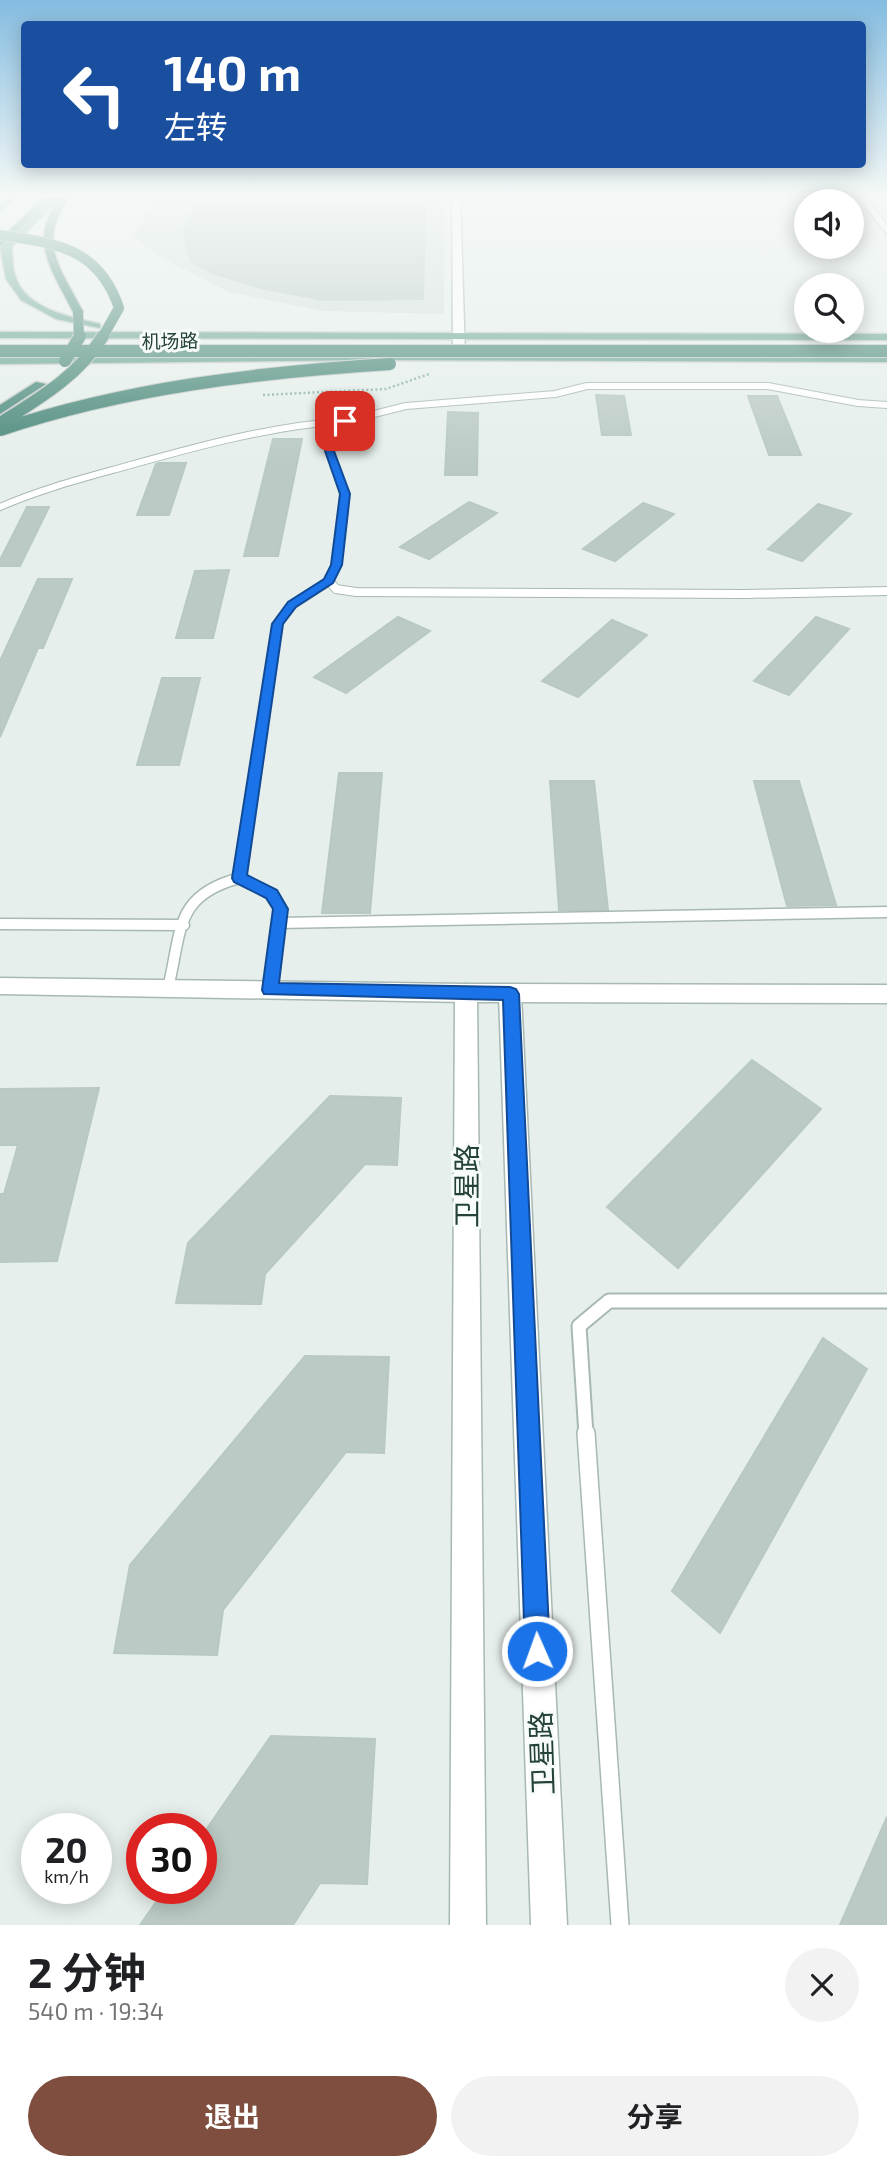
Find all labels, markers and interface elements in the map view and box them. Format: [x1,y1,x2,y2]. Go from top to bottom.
text: 140 m [164,42,301,101]
icon: left [49,49,140,140]
text: 左转 [164,107,228,145]
map controls [794,189,864,343]
button: sound [794,189,864,259]
button: search [794,273,864,343]
street label: 机场路 [141,329,199,352]
pin [315,391,375,451]
icon: arrive [326,402,364,440]
street label: 卫星路 [449,1144,483,1228]
position arrow [500,1614,574,1688]
street label: 卫星路 [523,1710,559,1796]
speed limit sign: 30 [126,1813,217,1904]
text: 20 [45,1828,88,1870]
text: km/h [44,1865,89,1887]
text: 2 分钟 [28,1946,145,1996]
button: close [785,1948,859,2022]
text: 540 m · 19:34 [28,1997,164,2025]
button: 退出 [28,2076,437,2156]
button: 分享 [451,2076,859,2156]

